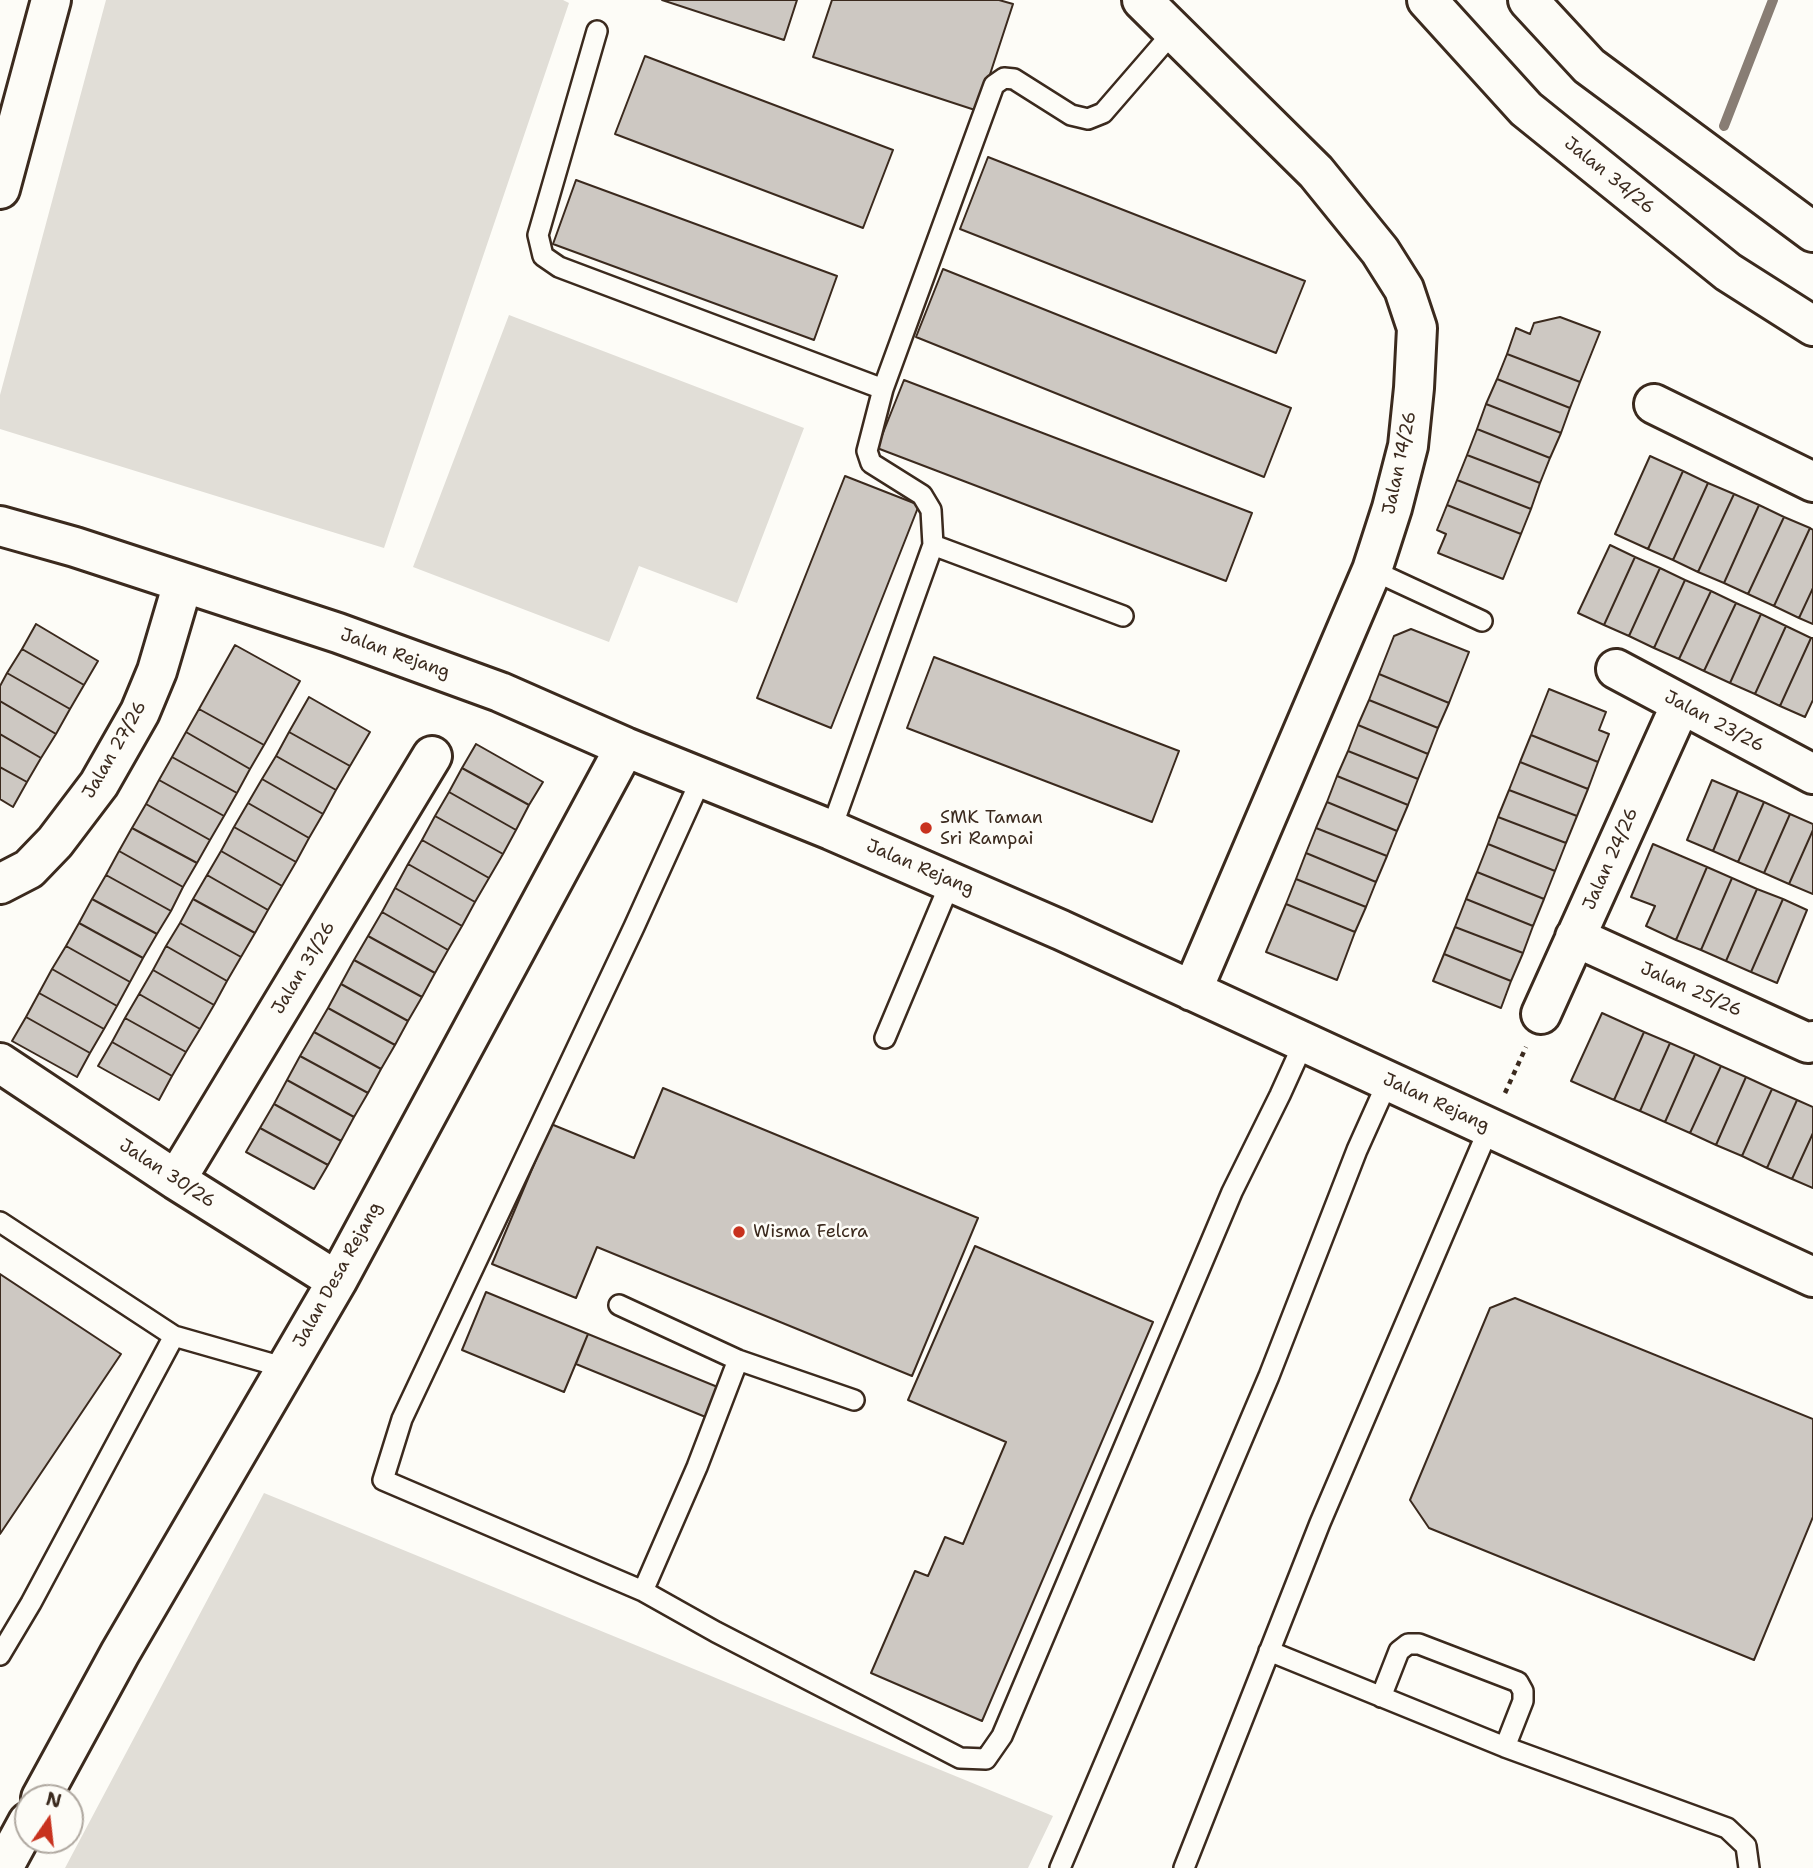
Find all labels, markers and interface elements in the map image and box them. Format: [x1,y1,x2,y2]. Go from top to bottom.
street label: Jalan 34/26 [1559,133,1659,219]
street label: Jalan 14/26 [1379,409,1421,517]
street label: Jalan Rejang [337,624,453,684]
street label: Jalan 23/26 [1660,687,1768,757]
street label: Jalan 27/26 [78,697,152,803]
street label: Jalan 24/26 [1579,804,1643,914]
place label: SMK Taman Sri Rampai [940,807,1043,850]
marker: SMK Taman Sri Rampai [918,820,934,836]
street label: Jalan Rejang [863,836,977,900]
street label: Jalan 31/26 [268,918,340,1018]
street label: Jalan 25/26 [1637,958,1745,1022]
street label: Jalan Rejang [1379,1069,1493,1137]
street label: Jalan 30/26 [115,1135,219,1213]
street label: Jalan Desa Rejang [289,1199,387,1351]
place label: Wisma Felcra [753,1221,868,1243]
marker: Wisma Felcra [731,1224,747,1240]
north arrow [14,1784,84,1854]
text: N [43,1786,64,1814]

